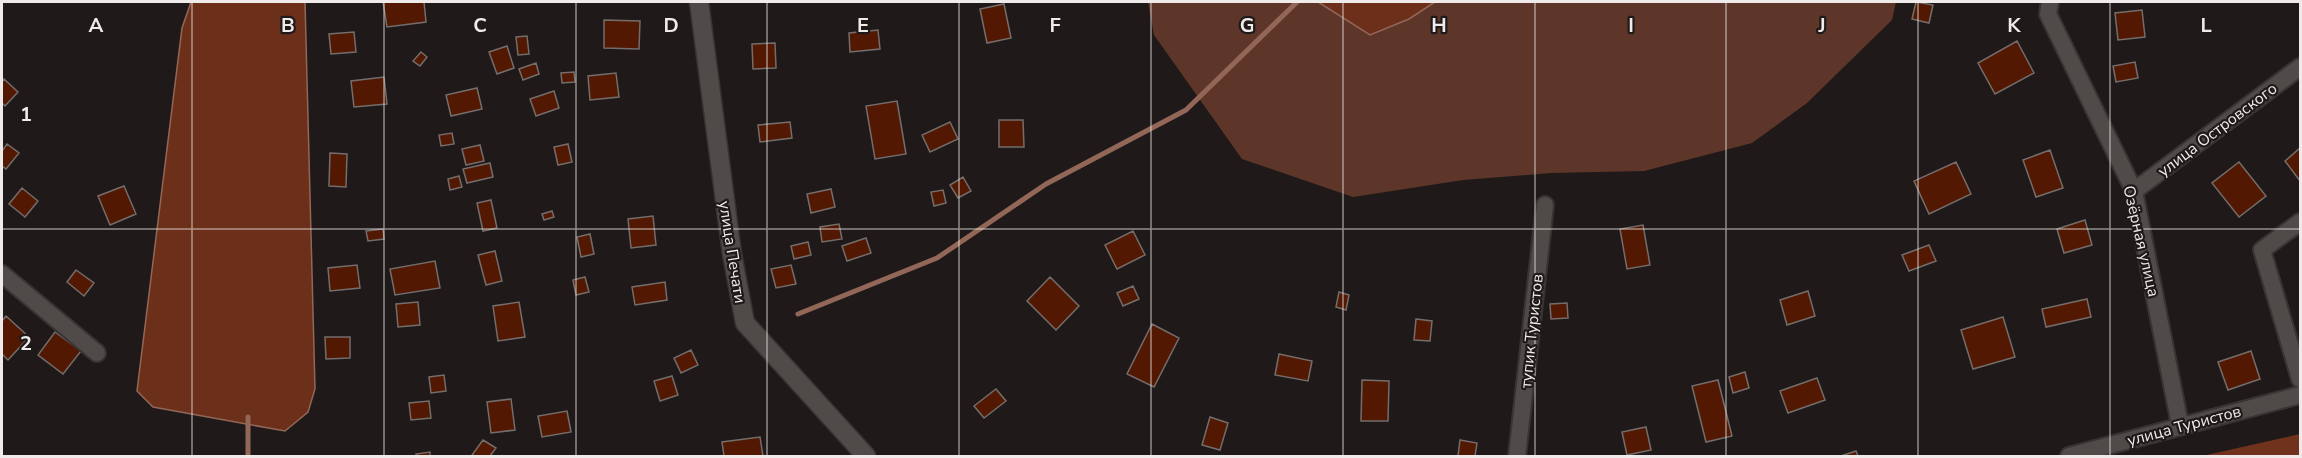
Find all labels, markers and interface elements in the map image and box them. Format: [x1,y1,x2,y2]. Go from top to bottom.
text: A [89,12,104,39]
text: B [281,12,295,39]
text: C [473,12,487,39]
text: D [663,12,679,39]
text: E [857,12,869,39]
text: F [1049,12,1061,39]
text: G [1240,12,1254,39]
text: H [1431,12,1447,39]
text: I [1628,12,1634,39]
text: J [1817,12,1826,39]
text: K [2007,12,2021,39]
text: L [2200,12,2212,39]
street label: улица Островского [2153,78,2282,182]
text: 1 [20,101,32,128]
street label: Озёрная улица [2118,183,2165,299]
street label: улица Печати [713,199,751,305]
street label: тупик Туристов [1515,273,1549,389]
text: 2 [20,330,32,357]
street label: улица Туристов [2125,400,2244,452]

